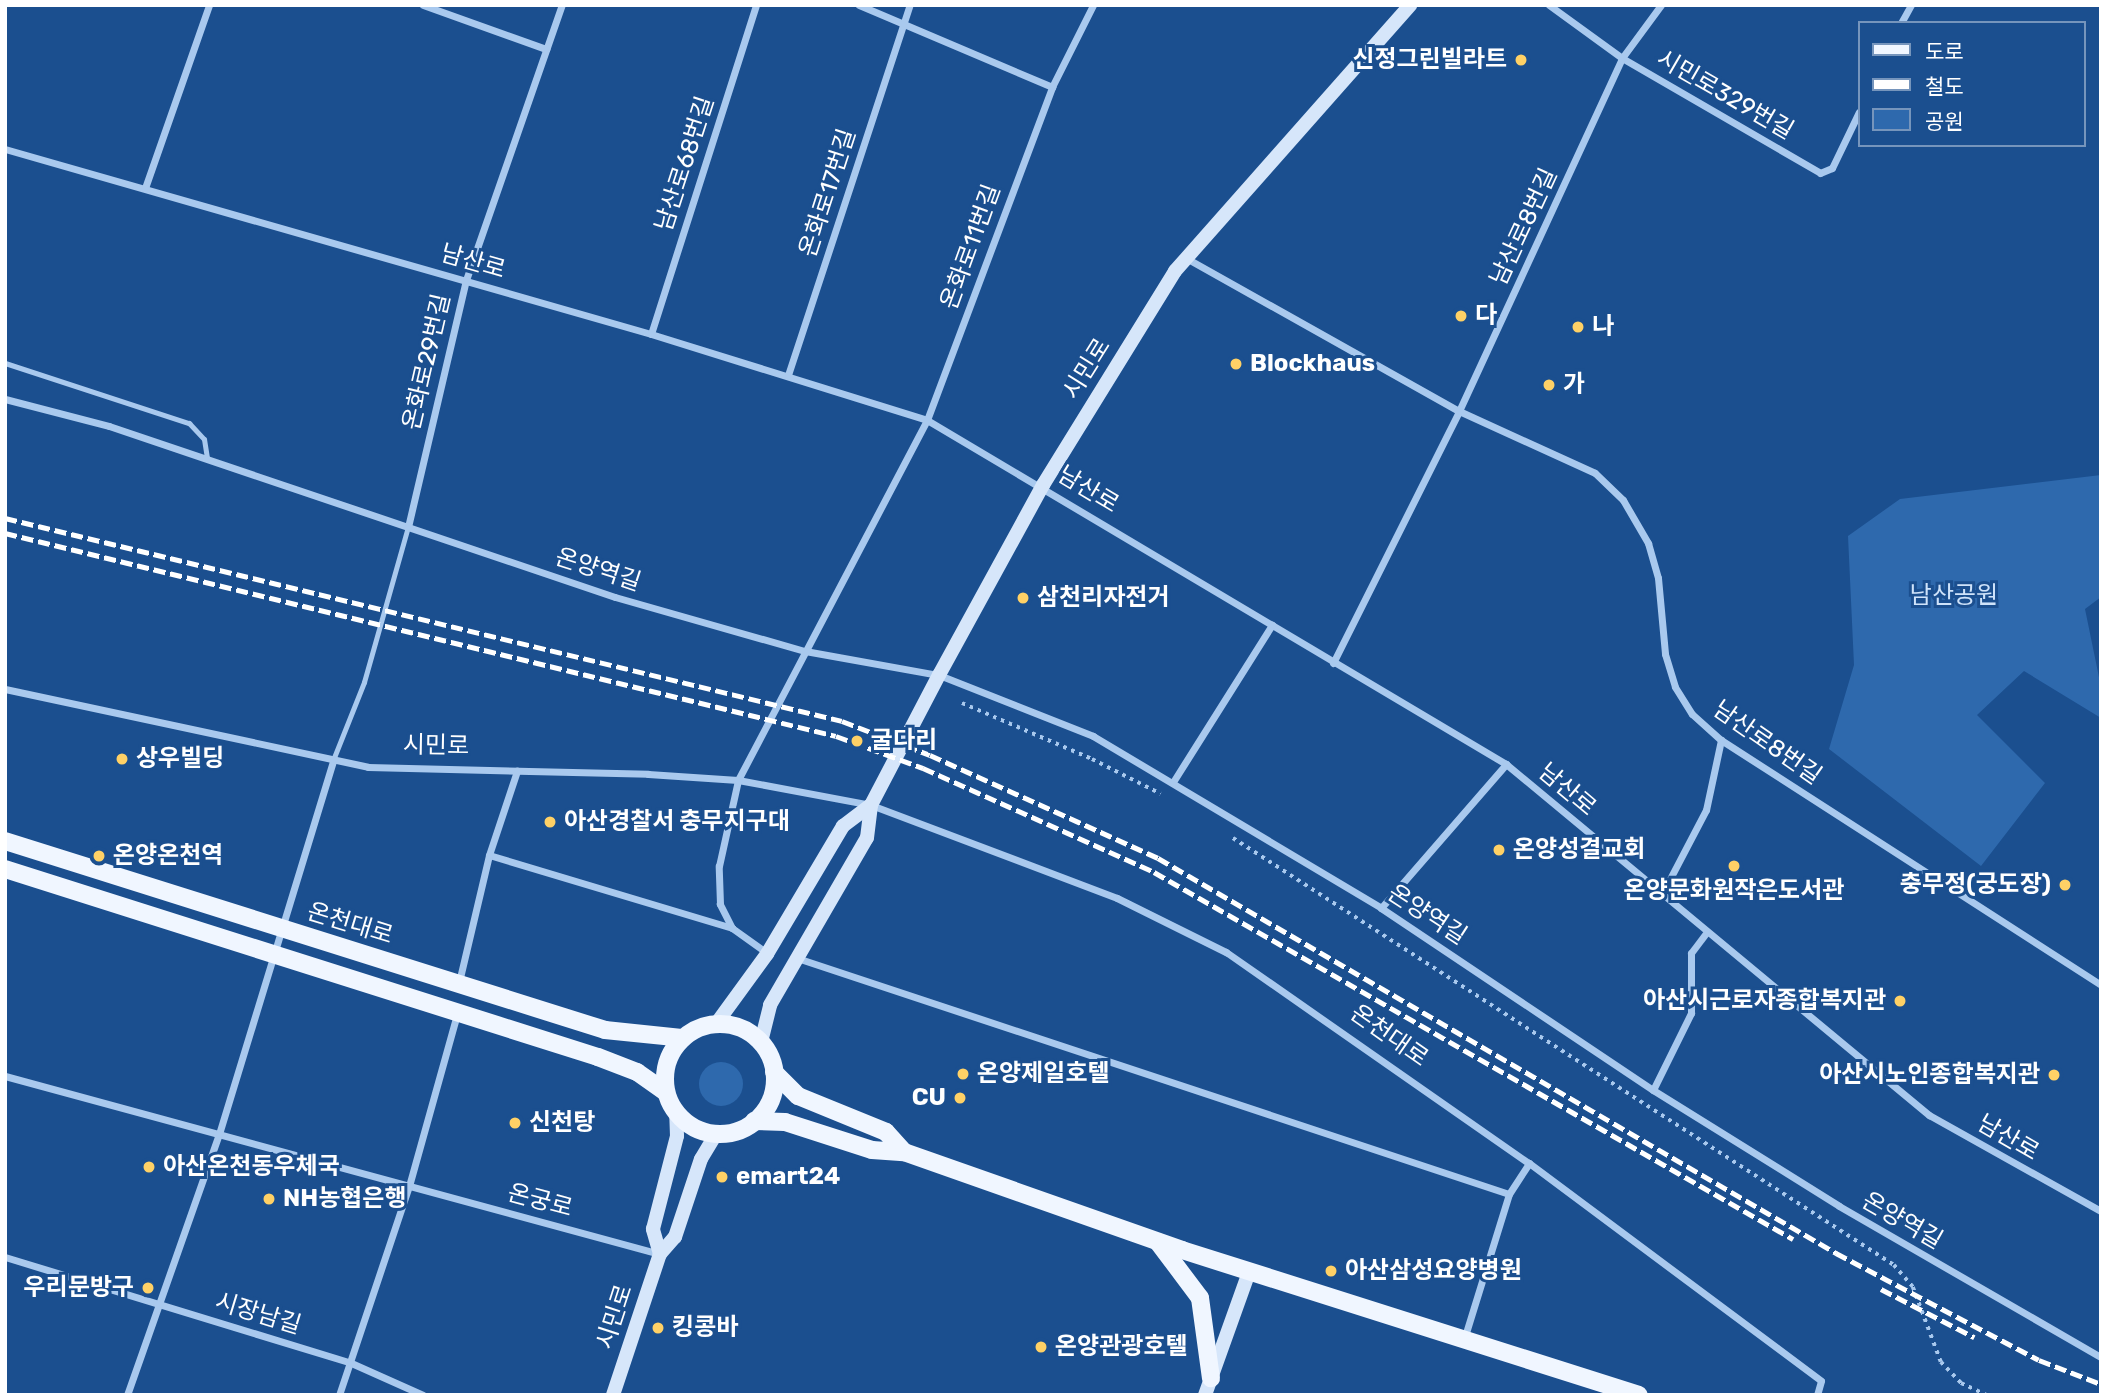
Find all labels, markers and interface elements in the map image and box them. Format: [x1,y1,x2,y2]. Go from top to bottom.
legend [1857,21,2085,147]
text: 도로 [1925,39,1964,64]
street label: 시민로329번길 [1651,44,1799,146]
place label: 신정그린빌라트 [1352,46,1507,74]
marker: 신정그린빌라트 [1513,52,1529,68]
text: 철도 [1925,74,1964,99]
street label: 남산로68번길 [650,93,720,235]
text: 공원 [1925,109,1964,134]
street label: 온화로17번길 [794,125,862,261]
street label: 남산로8번길 [1484,164,1564,290]
street label: 온화로11번길 [935,181,1007,313]
street label: 남산로 [437,239,509,285]
street label: 온화로29번길 [397,291,457,433]
place label: 다 [1475,302,1497,330]
marker: 다 [1453,308,1469,324]
place label: 나 [1592,313,1614,341]
marker: 나 [1570,319,1586,335]
street label: 시민로 [1057,333,1117,405]
place label: Blockhaus [1250,350,1375,378]
marker: Blockhaus [1228,356,1244,372]
place label: 가 [1563,371,1585,399]
marker: 가 [1541,377,1557,393]
street label: 남산로 [1052,461,1124,519]
street label: 온양역길 [552,543,644,597]
park label: 남산공원 [1910,582,1998,610]
place label: 삼천리자전거 [1037,584,1169,612]
marker: 삼천리자전거 [1015,590,1031,606]
street label: 남산로8번길 [1707,695,1827,791]
place label: 굴다리 [871,727,937,755]
street label: 시민로 [403,731,469,761]
marker: 굴다리 [849,733,865,749]
place label: 상우빌딩 [136,745,224,773]
marker: 상우빌딩 [114,751,130,767]
street label: 남산로 [1532,758,1602,822]
place label: 아산경찰서 충무지구대 [564,808,790,836]
marker: 아산경찰서 충무지구대 [542,814,558,830]
place label: 온양성결교회 [1513,836,1645,864]
place label: 온양온천역 [113,842,223,870]
marker: 온양성결교회 [1491,842,1507,858]
marker: 온양온천역 [91,848,107,864]
marker: 온양문화원작은도서관 [1726,858,1742,874]
place label: 충무정(궁도장) [1900,871,2051,899]
place label: 온양문화원작은도서관 [1624,877,1844,905]
marker: 충무정(궁도장) [2057,877,2073,893]
street label: 온양역길 [1382,879,1472,951]
street label: 온천대로 [304,897,396,951]
place label: 아산시근로자종합복지관 [1643,987,1886,1015]
marker: 아산시근로자종합복지관 [1892,993,1908,1009]
street label: 온천대로 [1345,999,1433,1073]
place label: 온양제일호텔 [977,1060,1109,1088]
place label: 아산시노인종합복지관 [1819,1061,2040,1089]
marker: 온양제일호텔 [955,1066,971,1082]
marker: 아산시노인종합복지관 [2046,1067,2062,1083]
place label: CU [912,1084,946,1112]
marker: CU [952,1090,968,1106]
place label: 신천탕 [529,1109,595,1137]
street label: 남산로 [1972,1109,2044,1167]
marker: 신천탕 [507,1115,523,1131]
place label: 아산온천동우체국 [163,1153,340,1181]
marker: 아산온천동우체국 [141,1159,157,1175]
place label: emart24 [736,1163,840,1191]
marker: emart24 [714,1169,730,1185]
street label: 온궁로 [504,1179,576,1223]
place label: NH농협은행 [283,1185,406,1213]
street label: 온양역길 [1857,1186,1947,1256]
marker: NH농협은행 [261,1191,277,1207]
place label: 아산삼성요양병원 [1345,1257,1522,1285]
marker: 아산삼성요양병원 [1323,1263,1339,1279]
place label: 우리문방구 [24,1274,134,1302]
marker: 우리문방구 [140,1280,156,1296]
street label: 시민로 [591,1281,639,1353]
street label: 시장남길 [212,1287,304,1341]
place label: 킹콩바 [672,1314,738,1342]
marker: 킹콩바 [650,1320,666,1336]
place label: 온양관광호텔 [1055,1333,1187,1361]
marker: 온양관광호텔 [1033,1339,1049,1355]

